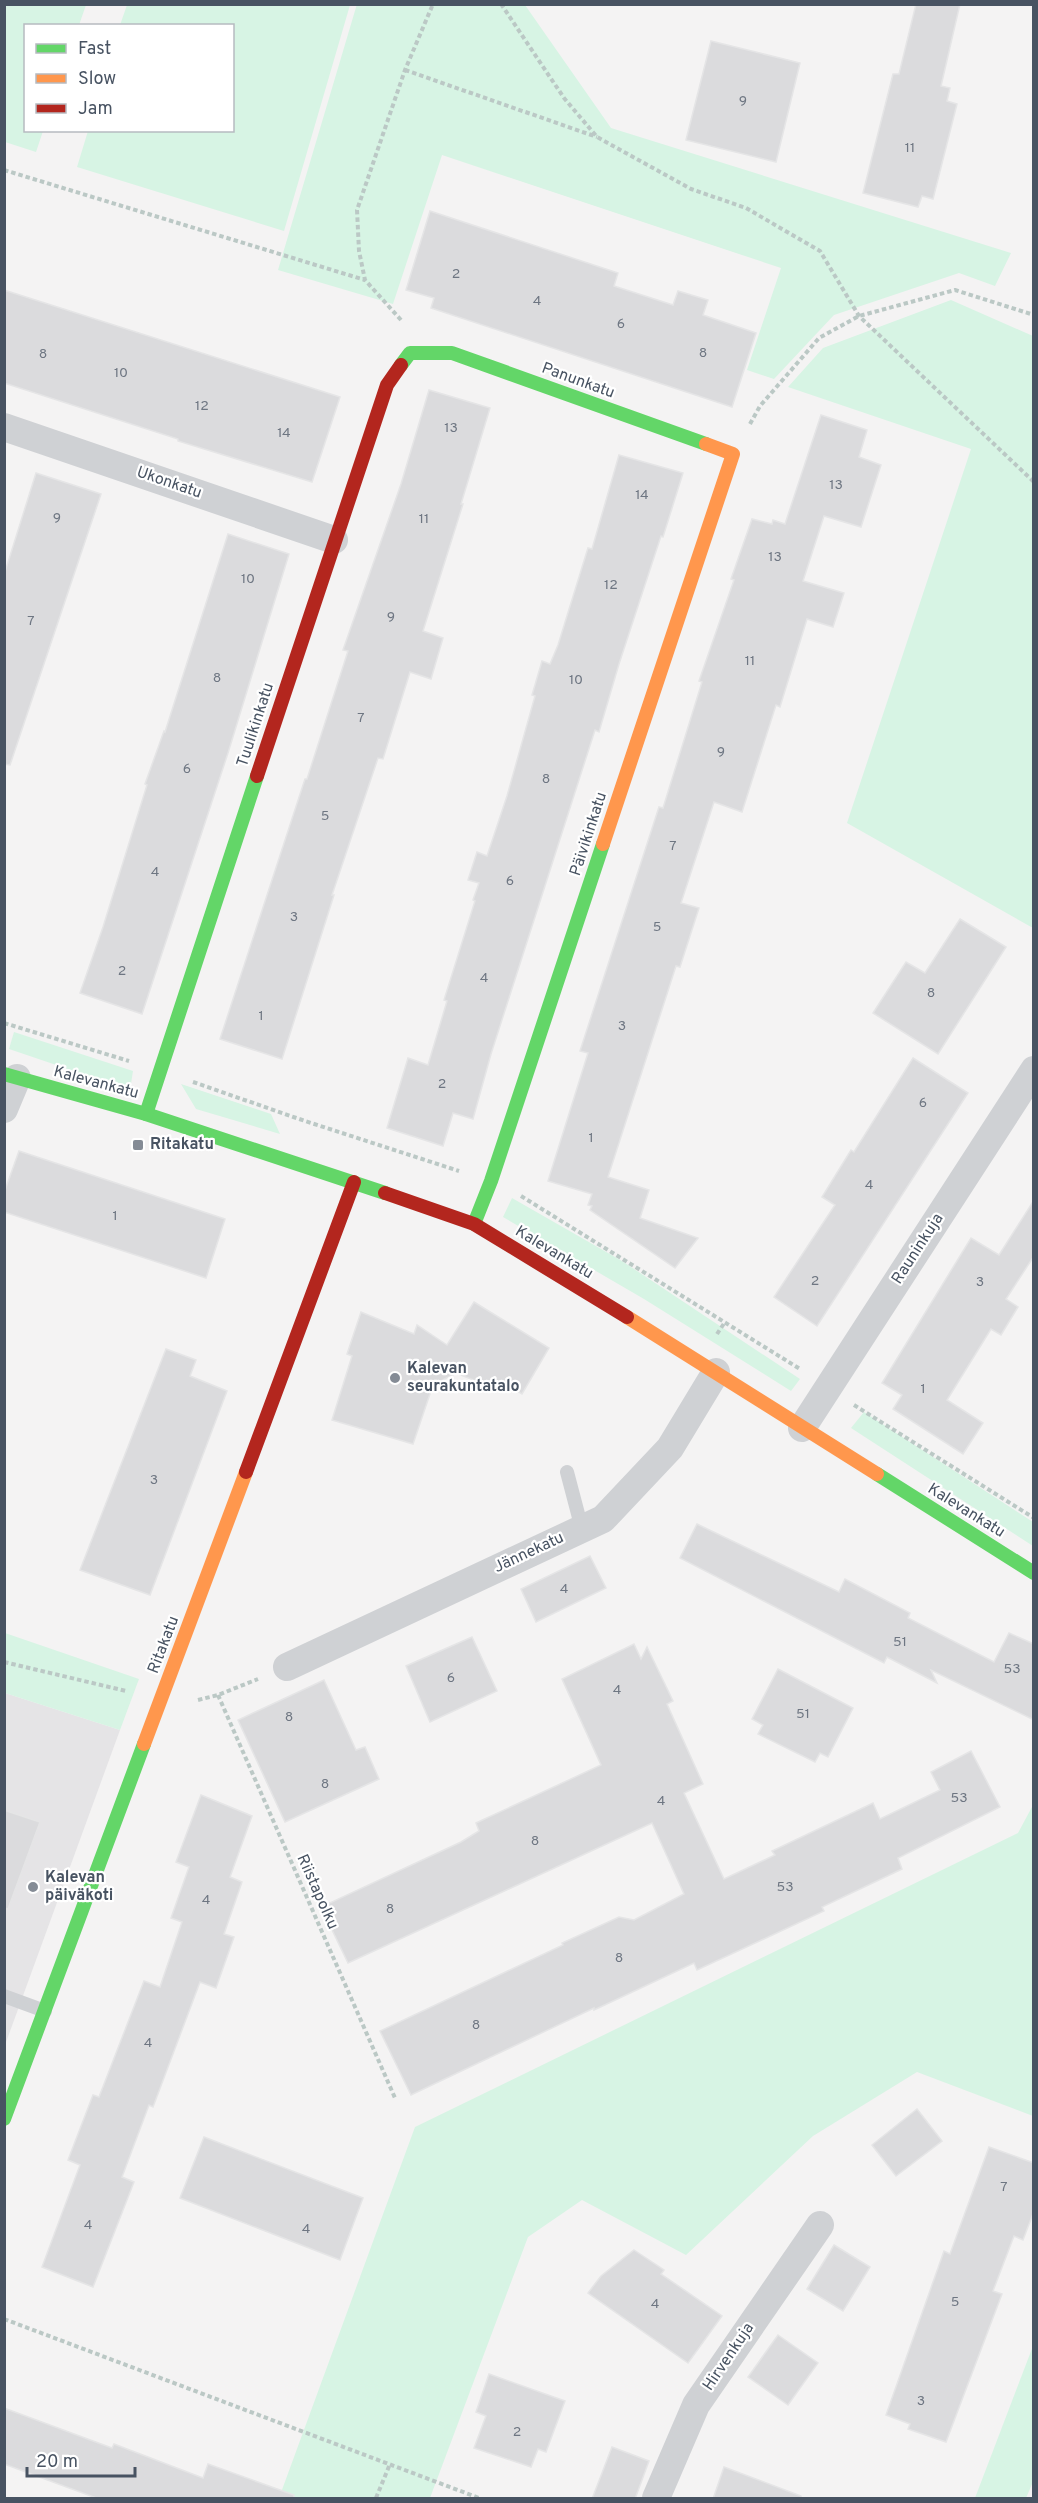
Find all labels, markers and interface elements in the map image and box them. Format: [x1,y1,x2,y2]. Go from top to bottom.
legend [24,24,234,132]
text: Fast [78,38,111,61]
text: Slow [78,68,116,91]
house number: 9 [739,93,747,110]
text: Jam [78,98,113,121]
house number: 11 [905,140,915,157]
house number: 2 [452,266,460,283]
house number: 4 [533,293,541,310]
house number: 6 [617,316,625,333]
house number: 8 [699,345,707,362]
house number: 8 [39,346,47,363]
street label: Panunkatu [539,359,617,403]
house number: 10 [114,365,128,382]
house number: 12 [195,398,209,415]
house number: 13 [444,420,458,437]
house number: 14 [277,425,291,442]
street label: Ukonkatu [134,463,204,503]
house number: 13 [829,477,843,494]
house number: 14 [635,487,649,504]
house number: 9 [53,510,61,527]
house number: 11 [419,511,429,528]
house number: 13 [768,549,782,566]
house number: 10 [241,571,255,588]
house number: 12 [604,577,618,594]
house number: 9 [387,609,395,626]
house number: 7 [27,613,35,630]
house number: 11 [745,653,755,670]
house number: 8 [213,670,221,687]
house number: 10 [569,672,583,689]
street label: Tuulikinkatu [233,680,279,770]
house number: 7 [357,710,365,727]
house number: 9 [717,744,725,761]
house number: 6 [183,761,191,778]
house number: 8 [542,771,550,788]
street label: Päivikinkatu [566,790,612,878]
house number: 5 [321,808,329,825]
house number: 7 [669,838,677,855]
house number: 4 [151,864,159,881]
house number: 6 [506,873,514,890]
house number: 3 [290,909,298,926]
house number: 5 [653,919,661,936]
house number: 2 [118,963,126,980]
house number: 4 [480,970,488,987]
house number: 8 [927,985,935,1002]
house number: 1 [258,1008,264,1025]
house number: 3 [618,1018,626,1035]
street label: Kalevankatu [51,1062,141,1104]
house number: 2 [438,1076,446,1093]
house number: 6 [919,1095,927,1112]
house number: 1 [588,1130,594,1147]
place label: Ritakatu [150,1135,214,1155]
marker: Ritakatu [131,1138,145,1152]
house number: 4 [865,1177,873,1194]
house number: 1 [112,1208,118,1225]
street label: Rauninkuja [888,1210,948,1288]
street label: Kalevankatu [511,1222,597,1284]
house number: 2 [811,1273,819,1290]
house number: 3 [976,1274,984,1291]
place label: Kalevan seurakuntatalo [407,1359,520,1397]
marker: Kalevan seurakuntatalo [388,1371,402,1385]
house number: 1 [920,1381,926,1398]
house number: 3 [150,1472,158,1489]
street label: Kalevankatu [924,1479,1008,1543]
street label: Jännekatu [491,1528,567,1578]
house number: 4 [560,1581,568,1598]
street label: Ritakatu [144,1613,184,1677]
house number: 51 [893,1634,907,1651]
house number: 53 [1003,1661,1021,1678]
house number: 6 [447,1670,455,1687]
house number: 4 [613,1682,621,1699]
house number: 51 [796,1706,810,1723]
house number: 8 [285,1709,293,1726]
house number: 8 [321,1776,329,1793]
house number: 53 [950,1790,968,1807]
house number: 4 [657,1793,665,1810]
house number: 8 [531,1833,539,1850]
street label: Riistapolku [292,1851,342,1933]
place label: Kalevan päiväkoti [45,1868,113,1906]
house number: 53 [776,1879,794,1896]
marker: Kalevan päiväkoti [26,1880,40,1894]
house number: 4 [202,1892,210,1909]
house number: 8 [386,1901,394,1918]
house number: 8 [615,1950,623,1967]
house number: 8 [472,2017,480,2034]
house number: 4 [144,2035,152,2052]
house number: 7 [1000,2179,1008,2196]
house number: 4 [84,2217,92,2234]
house number: 4 [302,2221,310,2238]
house number: 5 [951,2294,959,2311]
house number: 4 [651,2296,659,2313]
street label: Hirvenkuja [699,2319,759,2395]
house number: 3 [917,2393,925,2410]
house number: 2 [513,2424,521,2441]
scale bar [27,2440,135,2478]
text: 20 m [36,2451,78,2474]

